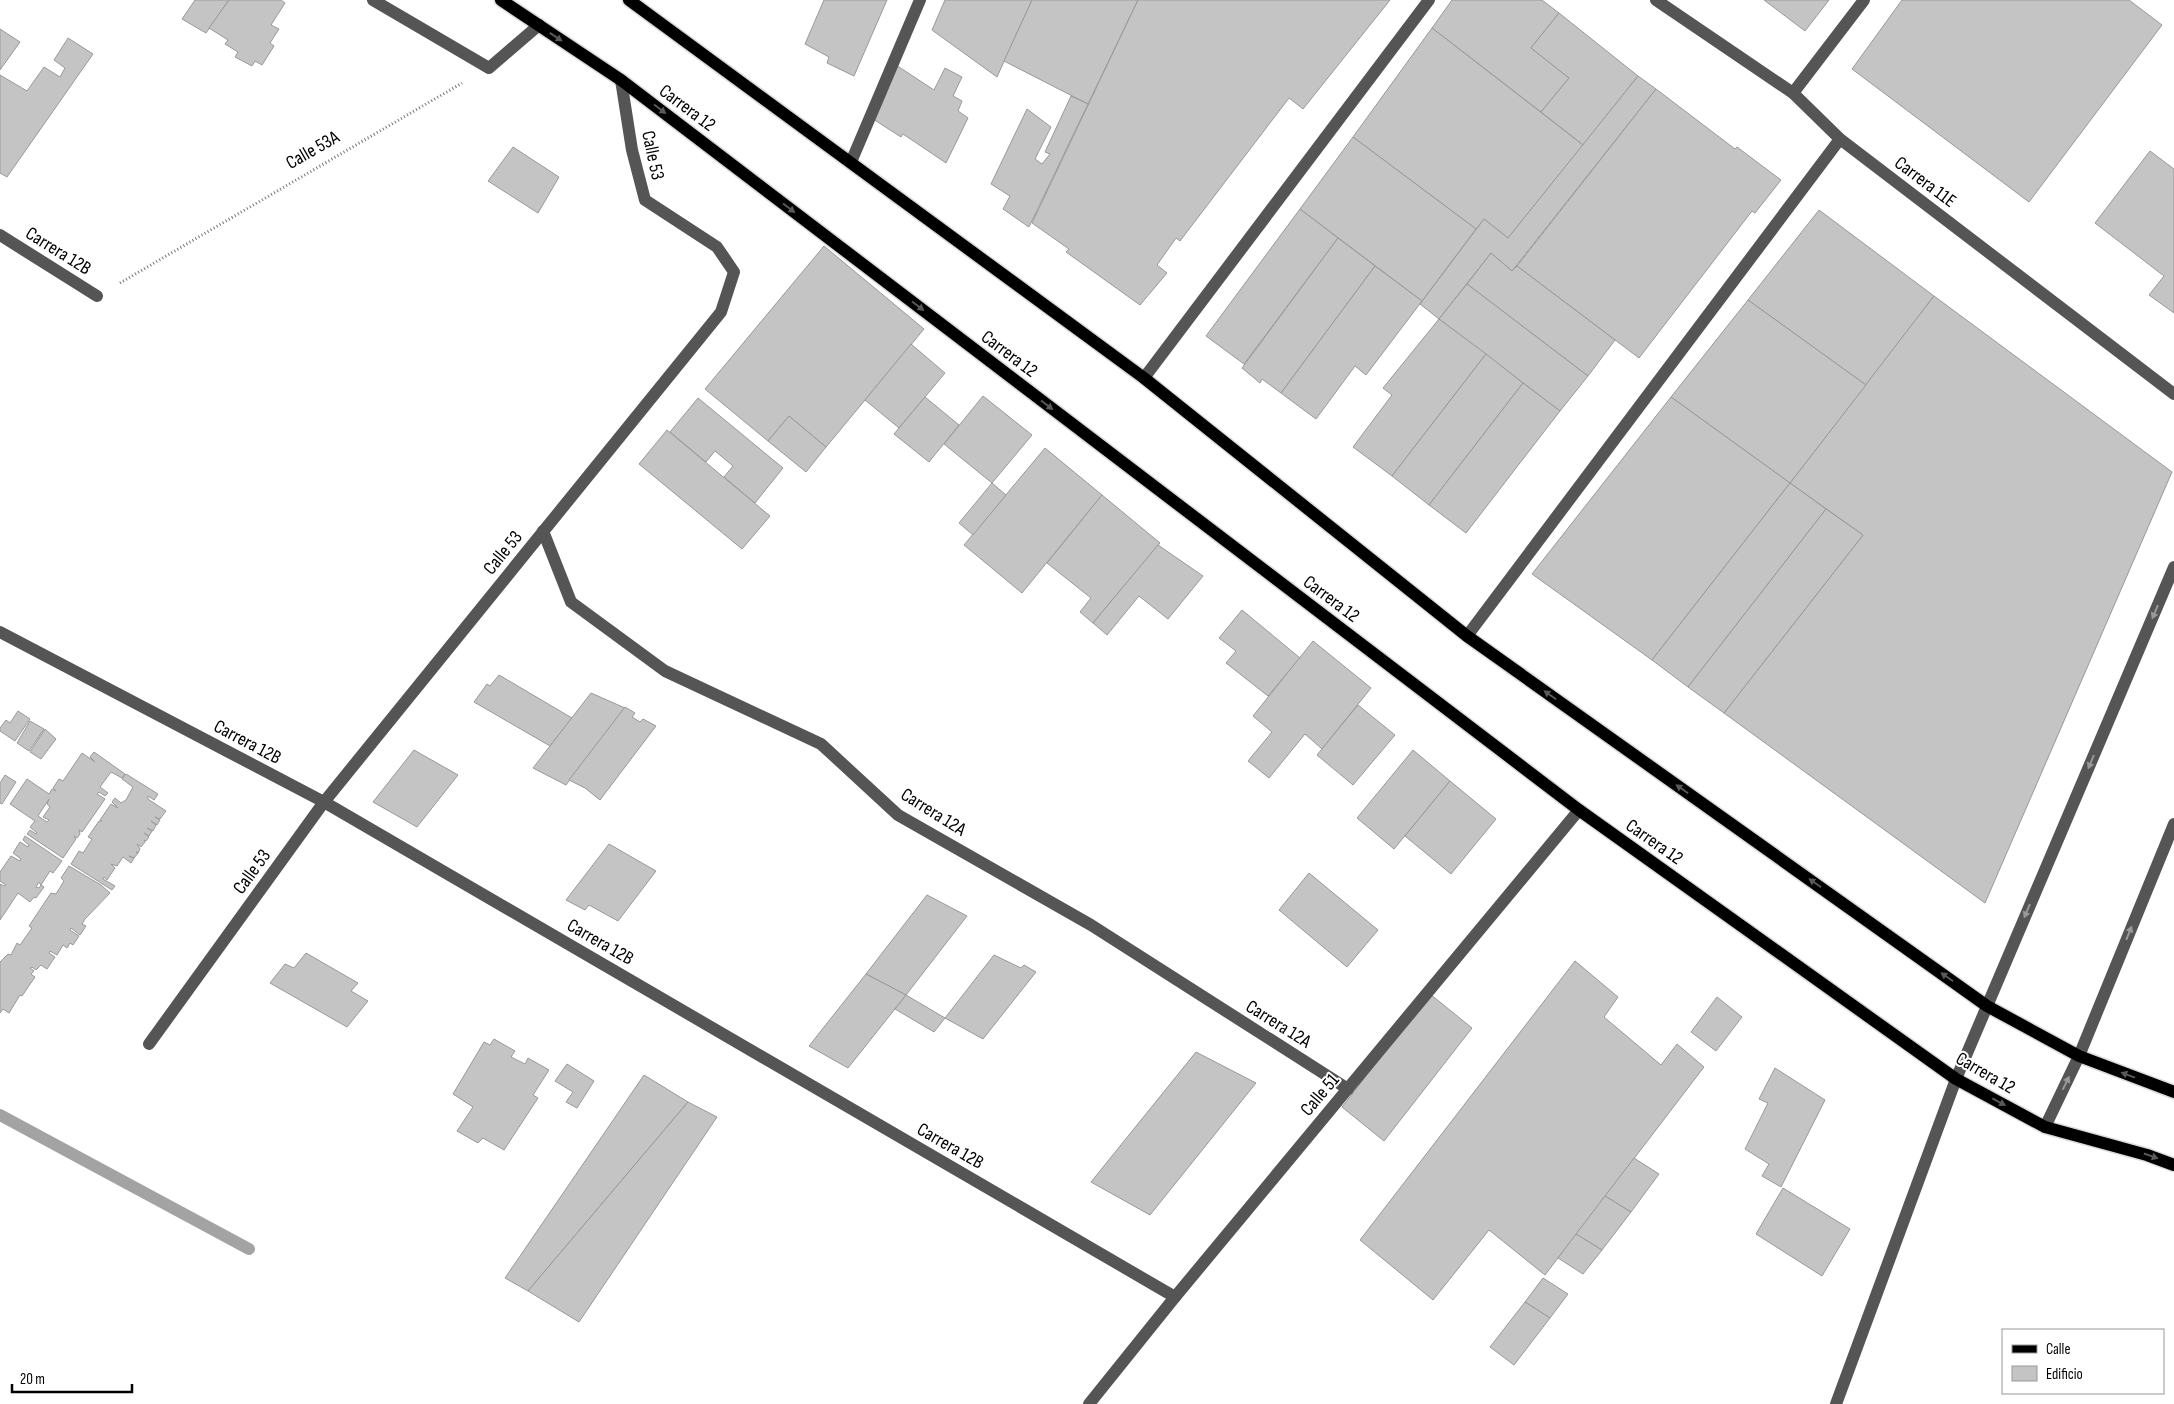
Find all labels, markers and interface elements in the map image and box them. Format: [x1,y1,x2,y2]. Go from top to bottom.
one-way arrow [550,32,563,42]
street label: Carrera 12 [654,80,720,137]
one-way arrow [653,104,666,115]
street label: Calle 53A [282,125,344,175]
street label: Calle 53 [636,129,669,182]
street label: Carrera 11E [1890,152,1960,213]
one-way arrow [782,203,796,213]
street label: Carrera 12B [21,222,95,280]
one-way arrow [911,301,924,312]
street label: Carrera 12 [976,326,1042,383]
one-way arrow [1040,400,1054,410]
street label: Calle 53 [479,526,528,579]
street label: Carrera 12 [1298,571,1364,628]
one-way arrow [2150,605,2158,619]
one-way arrow [1543,690,1557,700]
street label: Carrera 12B [210,715,285,770]
one-way arrow [2087,755,2095,769]
street label: Carrera 12A [896,783,971,842]
one-way arrow [1675,784,1689,794]
street label: Carrera 12 [1621,814,1687,870]
street label: Calle 53 [228,845,276,899]
one-way arrow [1808,878,1822,888]
one-way arrow [2023,904,2031,918]
street label: Carrera 12B [563,914,638,971]
one-way arrow [2126,926,2134,940]
one-way arrow [1940,972,1954,982]
street label: Carrera 12A [1241,995,1316,1054]
street label: Carrera 12 [1952,1047,2019,1099]
street label: Calle 51 [1296,1069,1345,1121]
one-way arrow [2121,1071,2136,1078]
one-way arrow [2063,1076,2071,1090]
one-way arrow [1992,1098,2007,1106]
street label: Carrera 12B [913,1118,988,1175]
one-way arrow [2144,1153,2159,1160]
legend [2002,1329,2164,1394]
text: Calle [2046,1340,2070,1359]
scale bar [12,1362,132,1394]
text: Edificio [2046,1365,2083,1384]
text: 20 m [20,1370,45,1389]

